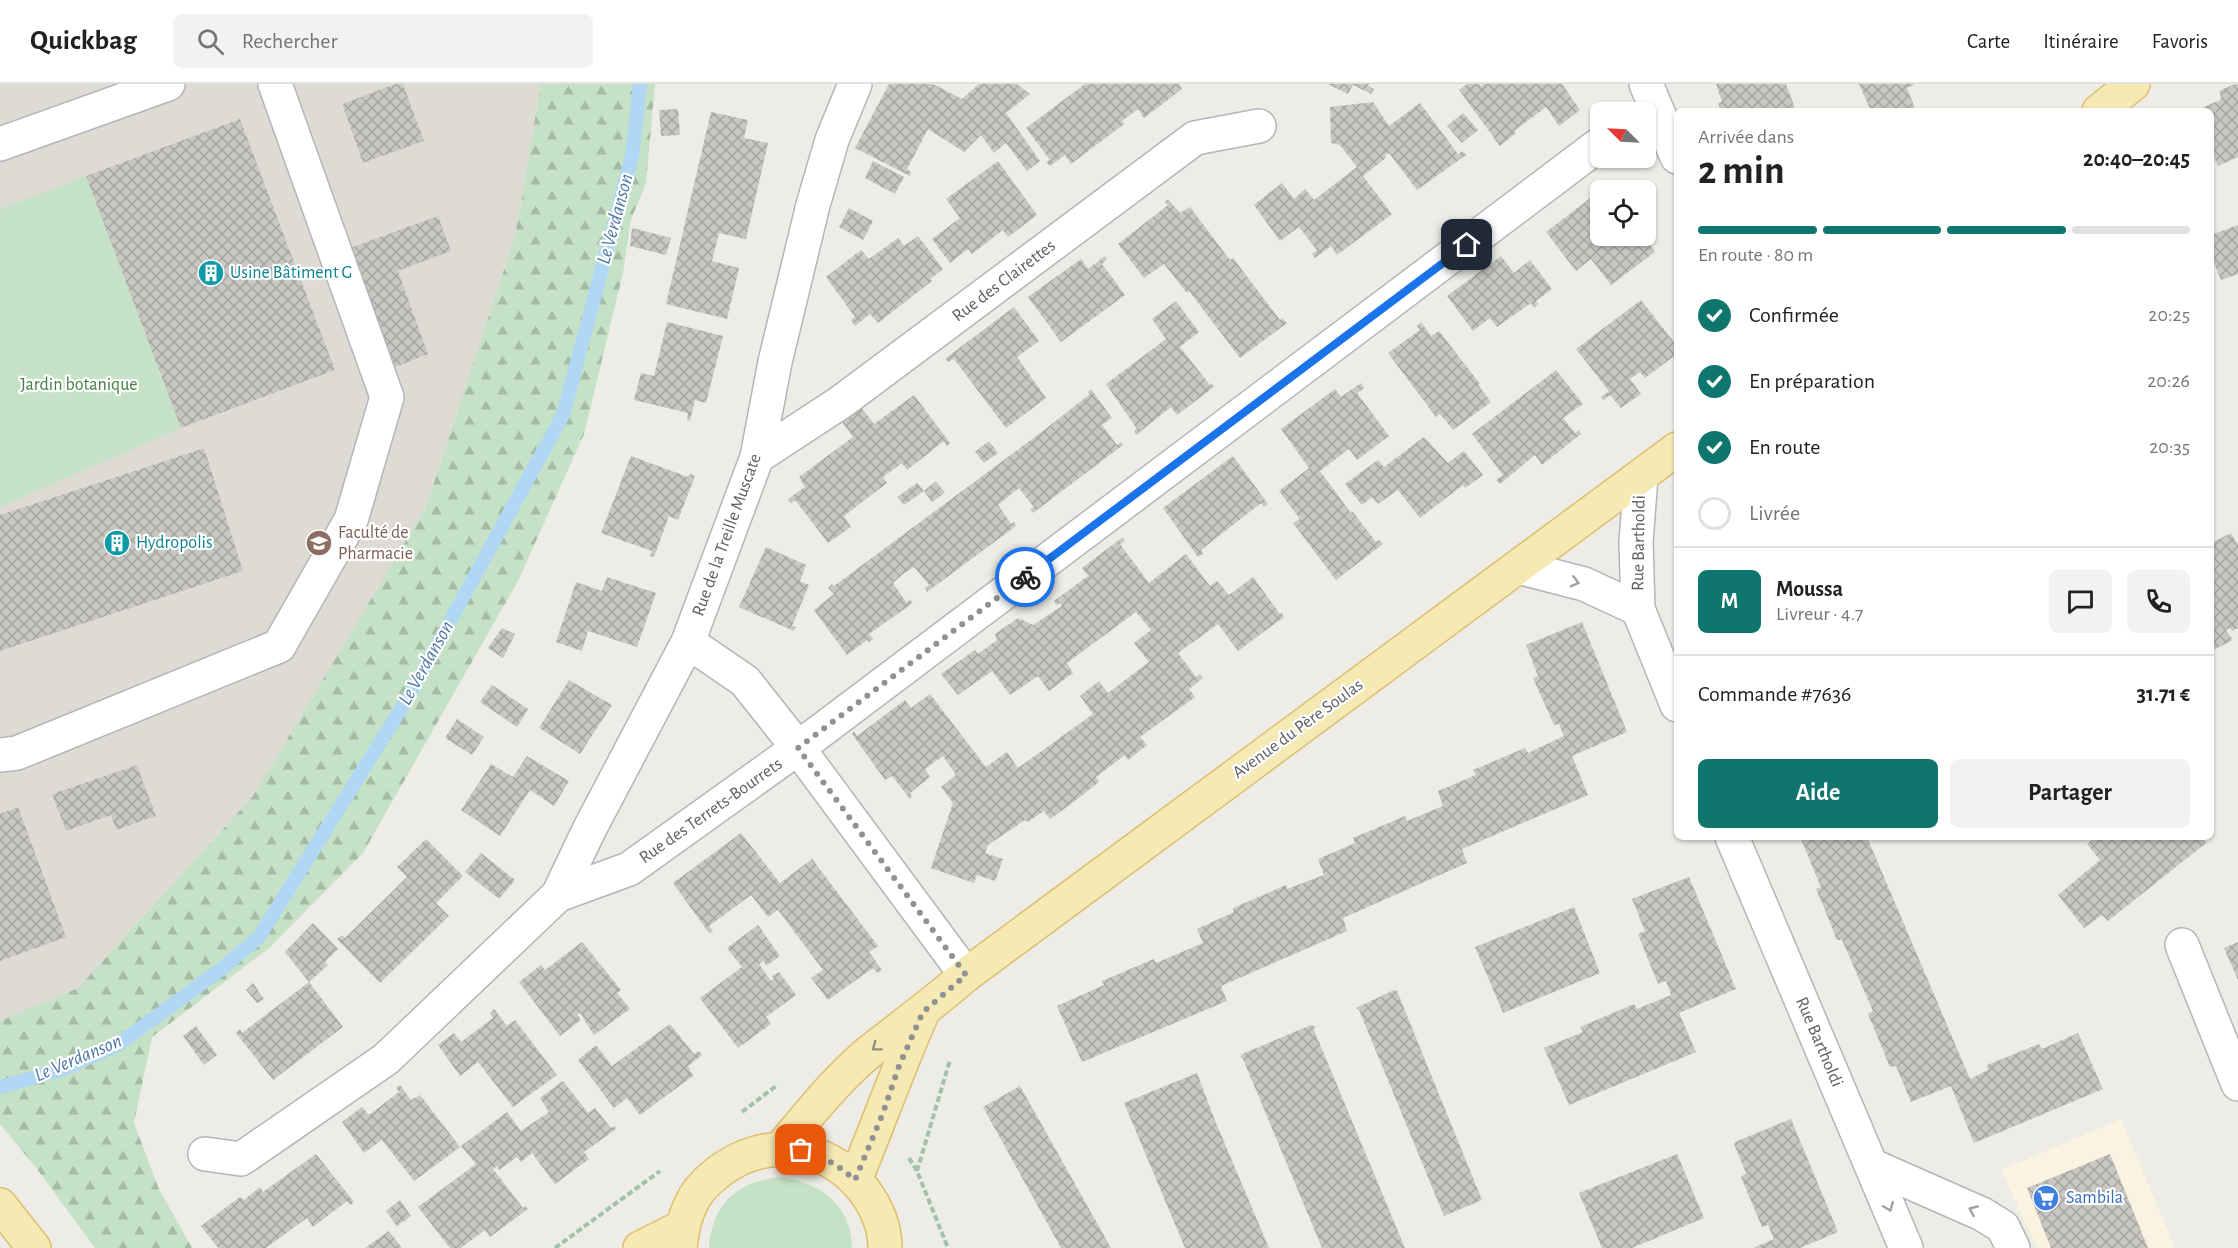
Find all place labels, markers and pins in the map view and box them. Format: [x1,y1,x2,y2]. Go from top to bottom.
pin [1441,219,1492,270]
building icon: Usine Bâtiment G [196,258,226,288]
place label: Usine Bâtiment G [230,264,352,282]
place label: Faculté de Pharmacie [338,524,413,563]
building icon: Hydropolis [102,528,132,558]
school or university icon: Faculté de Pharmacie [304,528,334,558]
place label: Hydropolis [136,534,213,552]
pin [775,1124,826,1175]
supermarket icon: Sambila [2031,1183,2061,1213]
place label: Sambila [2066,1189,2123,1207]

